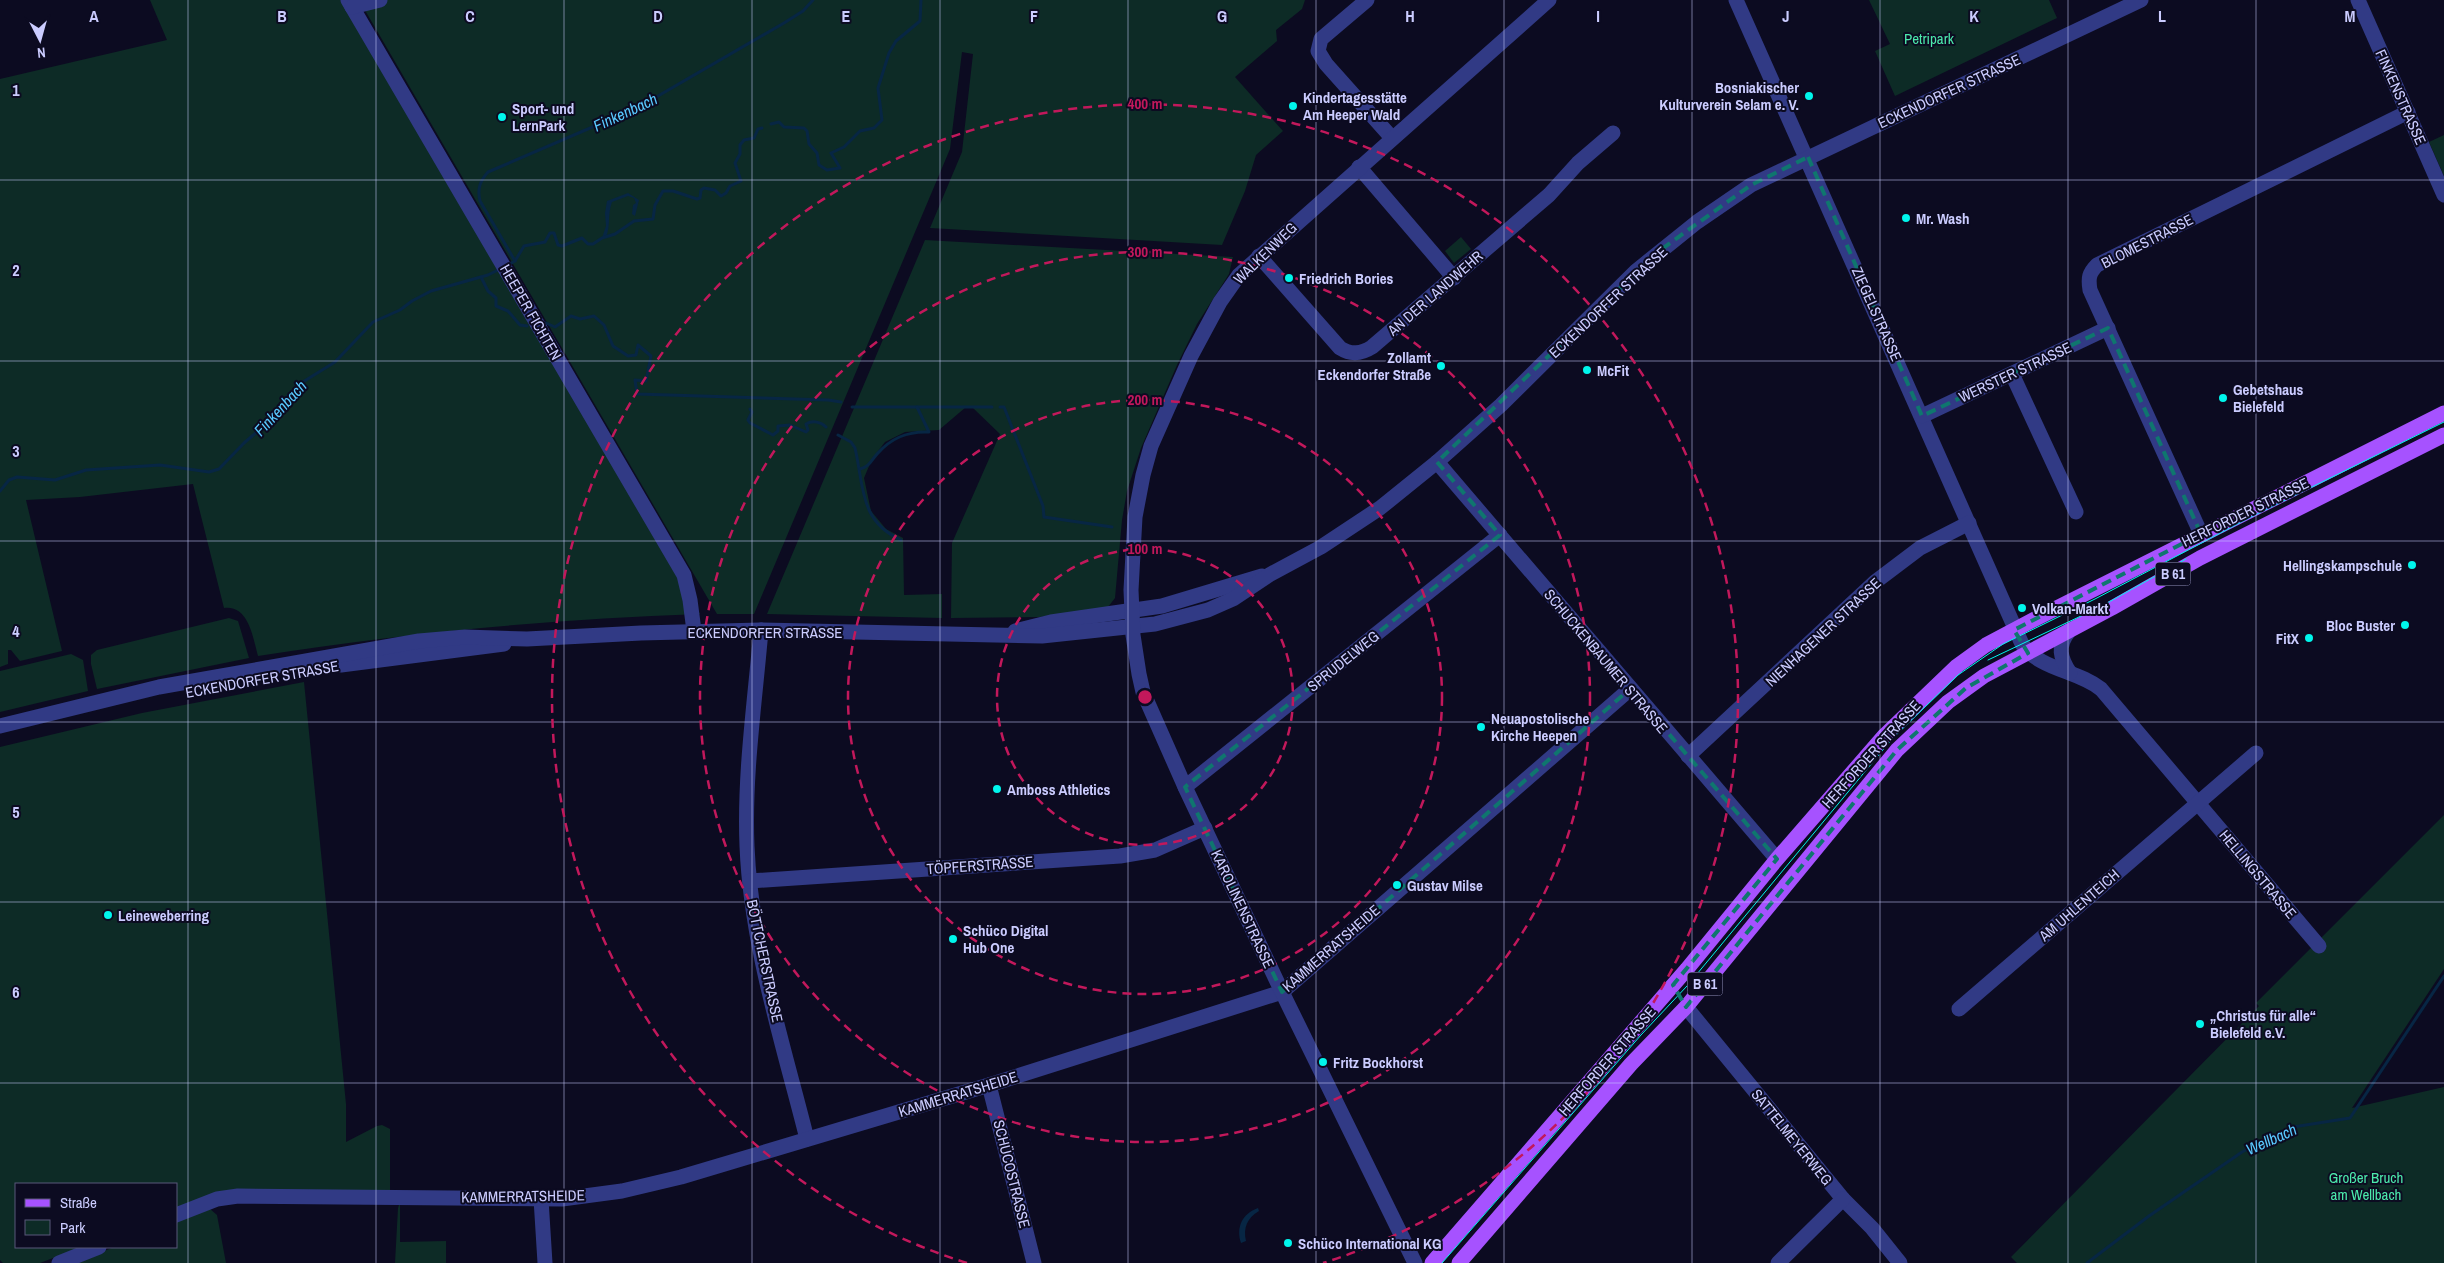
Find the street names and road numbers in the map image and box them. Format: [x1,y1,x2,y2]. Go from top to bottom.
street label: FINKENSTRASSE [2371,46,2431,148]
street label: ECKENDORFER STRASSE [1874,49,2024,133]
street label: BLOMESTRASSE [2097,209,2197,273]
street label: WALKENWEG [1229,217,1301,289]
street label: ECKENDORFER STRASSE [1544,241,1672,363]
street label: AN DER LANDWEHR [1382,246,1487,341]
street label: HEEPER FICHTEN [495,260,567,364]
street label: ZIEGELSTRASSE [1847,264,1907,364]
street label: WERSTER STRASSE [1955,337,2075,407]
street label: HERFORDER STRASSE [2178,472,2312,552]
road number: B 61 [2156,562,2190,586]
street label: NIENHAGENER STRASSE [1761,573,1885,691]
street label: SCHUCKENBAUMER STRASSE [1539,584,1673,738]
street label: ECKENDORFER STRASSE [687,622,843,643]
street label: SPRUDELWEG [1303,626,1383,696]
street label: ECKENDORFER STRASSE [184,655,340,703]
street label: HERFORDER STRASSE [1817,695,1925,813]
street label: HELLINGSTRASSE [2215,825,2301,923]
street label: KAROLINENSTRASSE [1206,846,1280,972]
street label: TÖPFERSTRASSE [926,851,1034,879]
street label: AM UHLENTEICH [2033,864,2124,947]
street label: BÖTTCHERSTRASSE [742,898,788,1024]
street label: KAMMERRATSHEIDE [1278,900,1384,996]
road number: B 61 [1688,972,1722,996]
street label: HERFORDER STRASSE [1554,1002,1660,1120]
street label: KAMMERRATSHEIDE [896,1066,1020,1122]
street label: SATTELMEYERWEG [1747,1084,1837,1190]
street label: SCHÜCOSTRASSE [988,1118,1036,1230]
street label: KAMMERRATSHEIDE [461,1184,585,1208]

